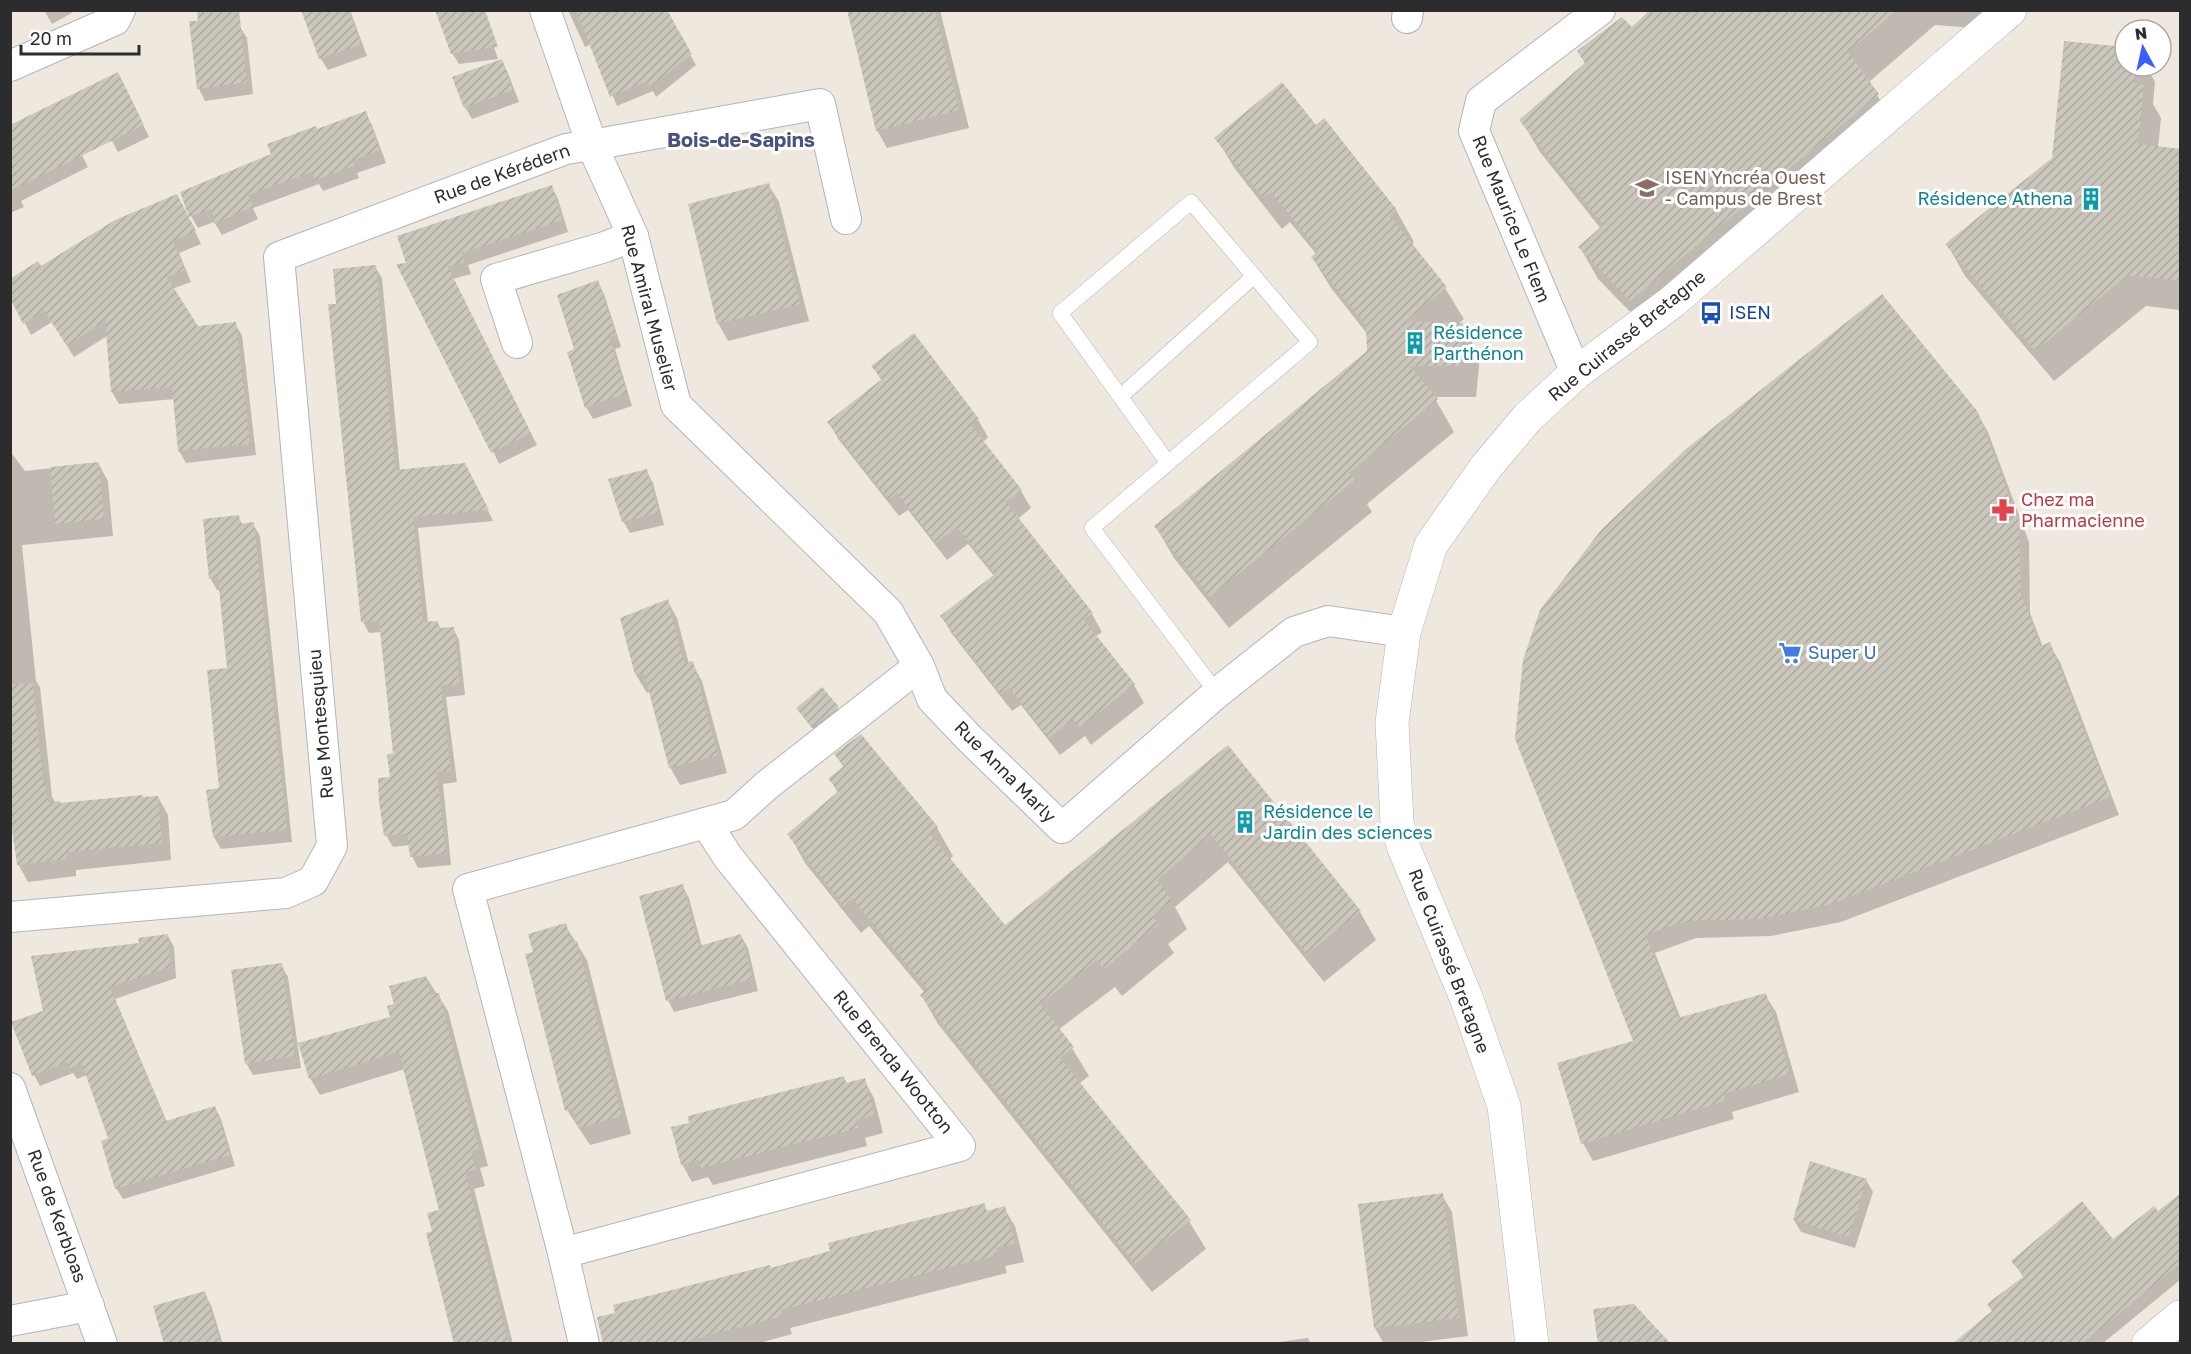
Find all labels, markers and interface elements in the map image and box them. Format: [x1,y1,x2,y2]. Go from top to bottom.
scale bar [21,18,140,56]
north arrow [2113,18,2173,78]
text: N [2133,22,2148,44]
text: 20 m [30,27,72,49]
district label: Bois-de-Sapins [667,127,815,151]
street label: Rue Maurice Le Flem [1468,132,1556,306]
street label: Rue de Kérédern [431,138,573,208]
place label: ISEN Yncréa Ouest - Campus de Brest [1665,166,1826,209]
school or university icon: ISEN Yncréa Ouest - Campus de Brest [1634,175,1660,201]
building icon: Résidence Athena [2078,186,2104,212]
place label: Résidence Athena [1918,187,2073,209]
street label: Rue Amiral Muselier [617,222,683,394]
street label: Rue Cuirassé Bretagne [1543,265,1709,405]
bus stop icon: ISEN [1698,300,1724,326]
place label: ISEN [1729,301,1771,323]
place label: Résidence Parthénon [1433,321,1524,364]
building icon: Résidence Parthénon [1402,330,1428,356]
place label: Chez ma Pharmacienne [2021,488,2145,531]
pharmacy icon: Chez ma Pharmacienne [1990,497,2016,523]
supermarket icon: Super U [1777,640,1803,666]
place label: Super U [1808,641,1877,663]
street label: Rue Montesquieu [303,648,338,800]
street label: Rue Anna Marly [950,716,1061,827]
place label: Résidence le Jardin des sciences [1263,800,1433,843]
building icon: Résidence le Jardin des sciences [1232,809,1258,835]
street label: Rue Cuirassé Bretagne [1405,865,1495,1056]
street label: Rue Brenda Wootton [829,985,958,1138]
street label: Rue de Kerbloas [24,1146,92,1285]

